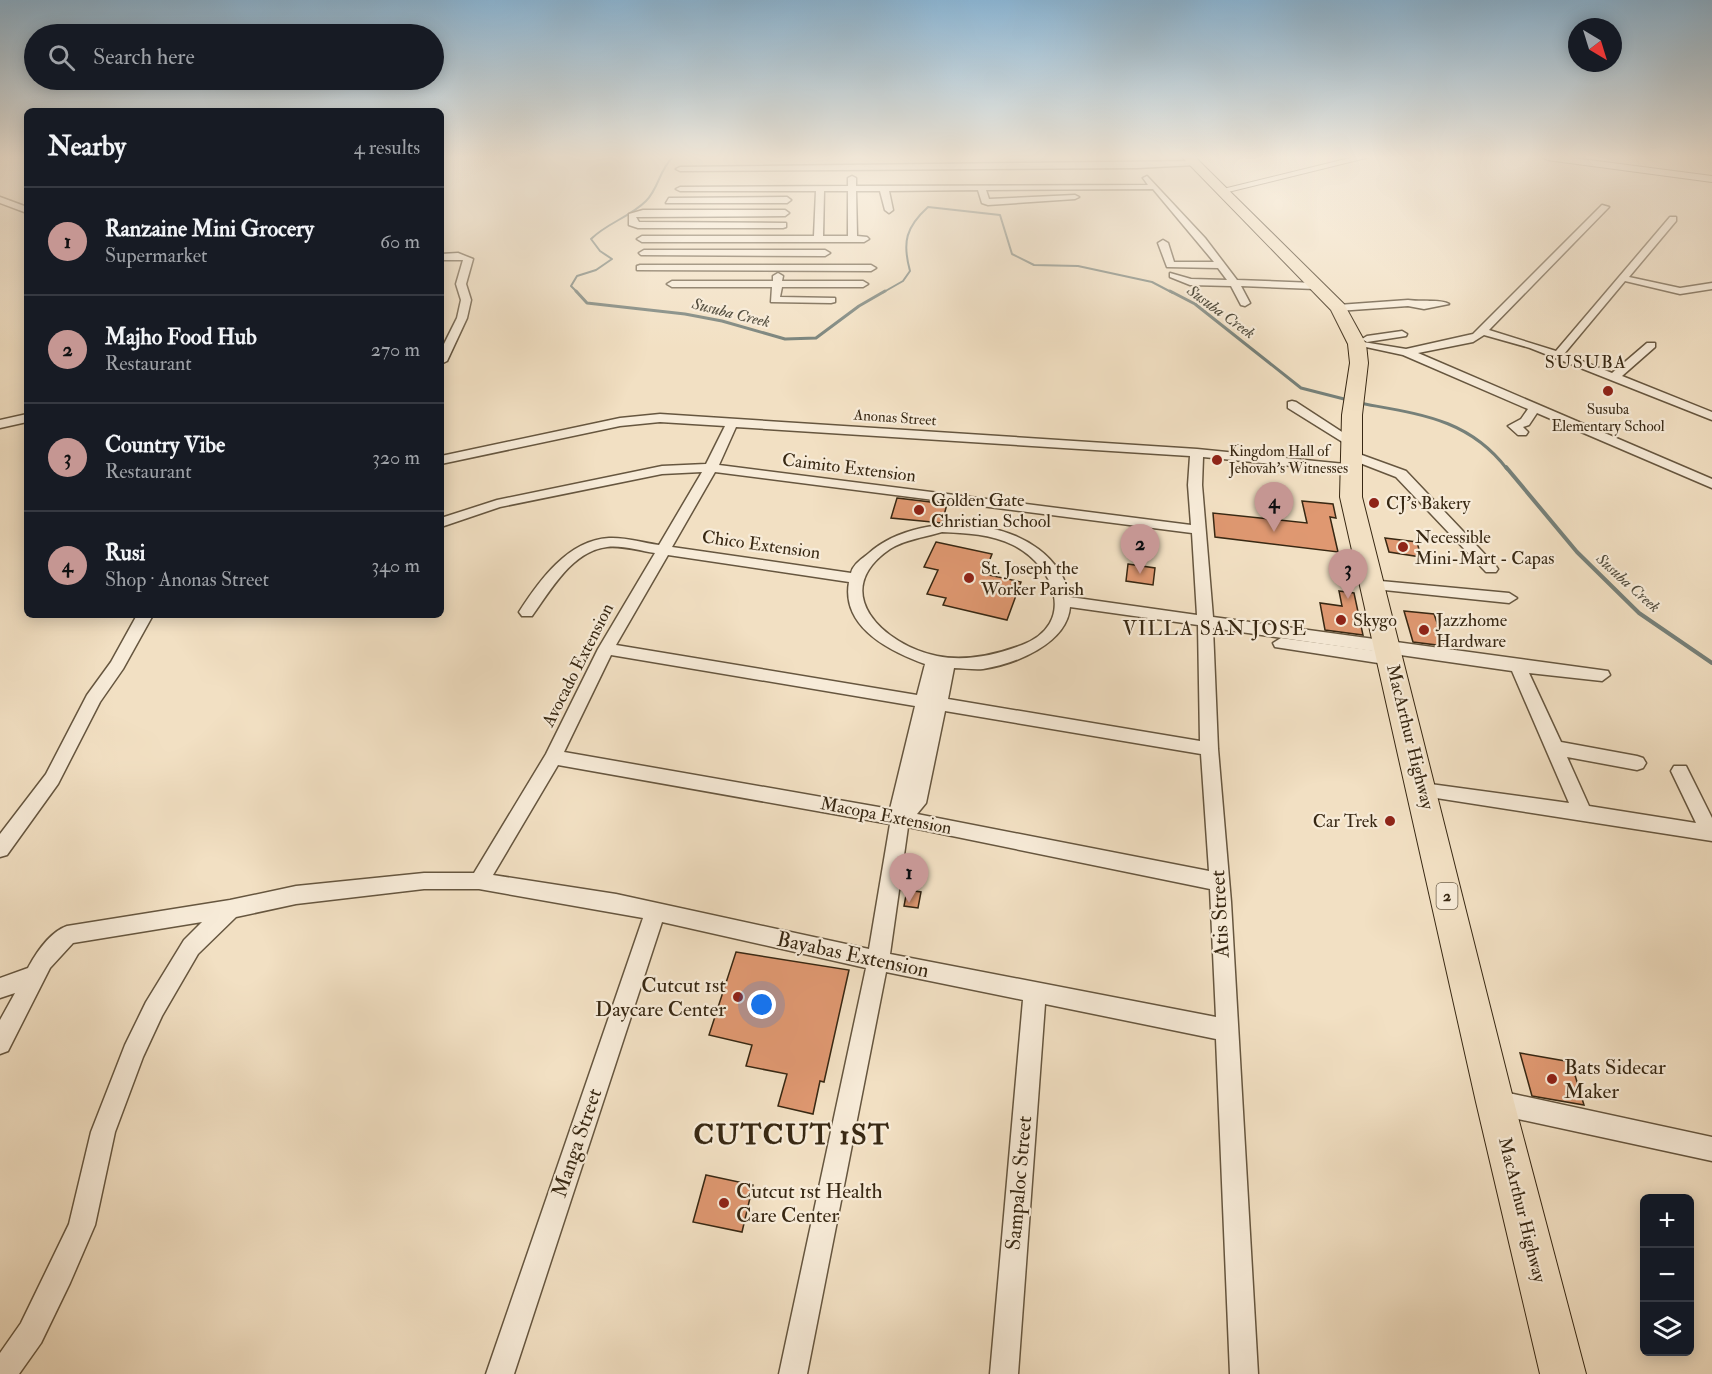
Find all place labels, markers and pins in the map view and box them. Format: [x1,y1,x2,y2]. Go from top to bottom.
marker: Susuba Elementary School [1601,384,1615,398]
place label: Susuba Elementary School [1551,400,1665,436]
place label: Kingdom Hall of Jehovah's Witnesses [1228,442,1348,479]
marker: Kingdom Hall of Jehovah's Witnesses [1210,453,1224,467]
pin: 4 [1254,482,1294,532]
place label: Golden Gate Christian School [931,489,1051,533]
place label: CJ's Bakery [1386,492,1472,515]
marker: CJ's Bakery [1367,496,1381,510]
marker: Golden Gate Christian School [912,503,926,517]
pin: 2 [1120,524,1160,574]
place label: Necessible Mini-Mart - Capas [1415,526,1555,570]
marker: Necessible Mini-Mart - Capas [1396,540,1410,554]
pin: 3 [1328,550,1368,599]
place label: St. Joseph the Worker Parish [980,557,1084,601]
marker: St. Joseph the Worker Parish [962,571,976,585]
place label: Skygo [1353,609,1397,632]
place label: Jazzhome Hardware [1435,609,1508,653]
marker: Skygo [1334,613,1348,627]
marker: Jazzhome Hardware [1417,623,1431,637]
place label: Car Trek [1313,810,1378,833]
marker: Car Trek [1383,814,1397,828]
pin: 1 [890,854,928,903]
place label: Cutcut 1st Daycare Center [595,972,726,1023]
marker: Cutcut 1st Daycare Center [731,990,745,1004]
place label: Bats Sidecar Maker [1564,1054,1666,1105]
marker: Bats Sidecar Maker [1545,1072,1559,1086]
place label: Cutcut 1st Health Care Center [736,1178,883,1229]
marker: Cutcut 1st Health Care Center [717,1196,731,1210]

